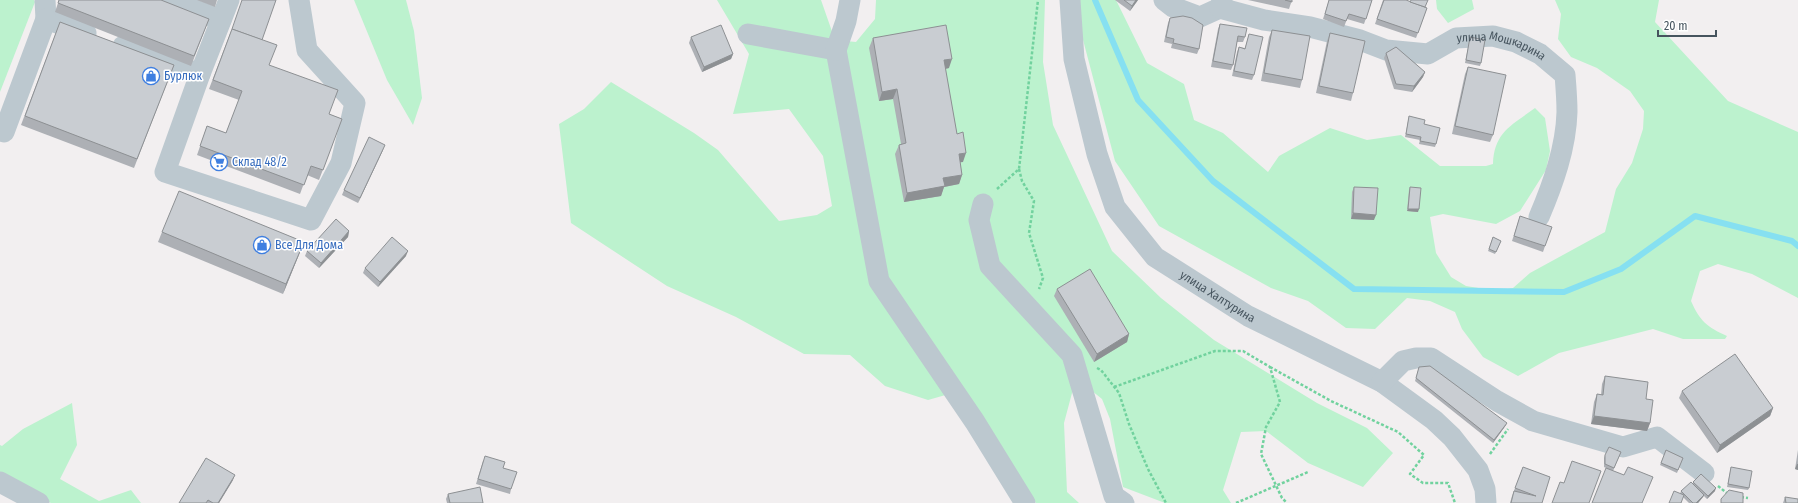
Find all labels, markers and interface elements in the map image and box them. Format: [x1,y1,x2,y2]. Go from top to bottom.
scale bar [1658,12,1716,38]
text: 20 m [1664,19,1688,33]
street label: улица Мошкарина [1456,28,1549,63]
shop icon: Бурлюк [141,66,161,86]
place label: Бурлюк [164,69,203,83]
supermarket icon: Склад 48/2 [209,152,229,172]
place label: Склад 48/2 [232,155,287,169]
shop icon: Все Для Дома [252,235,272,255]
place label: Все Для Дома [275,238,343,252]
street label: улица Халтурина [1177,268,1258,325]

